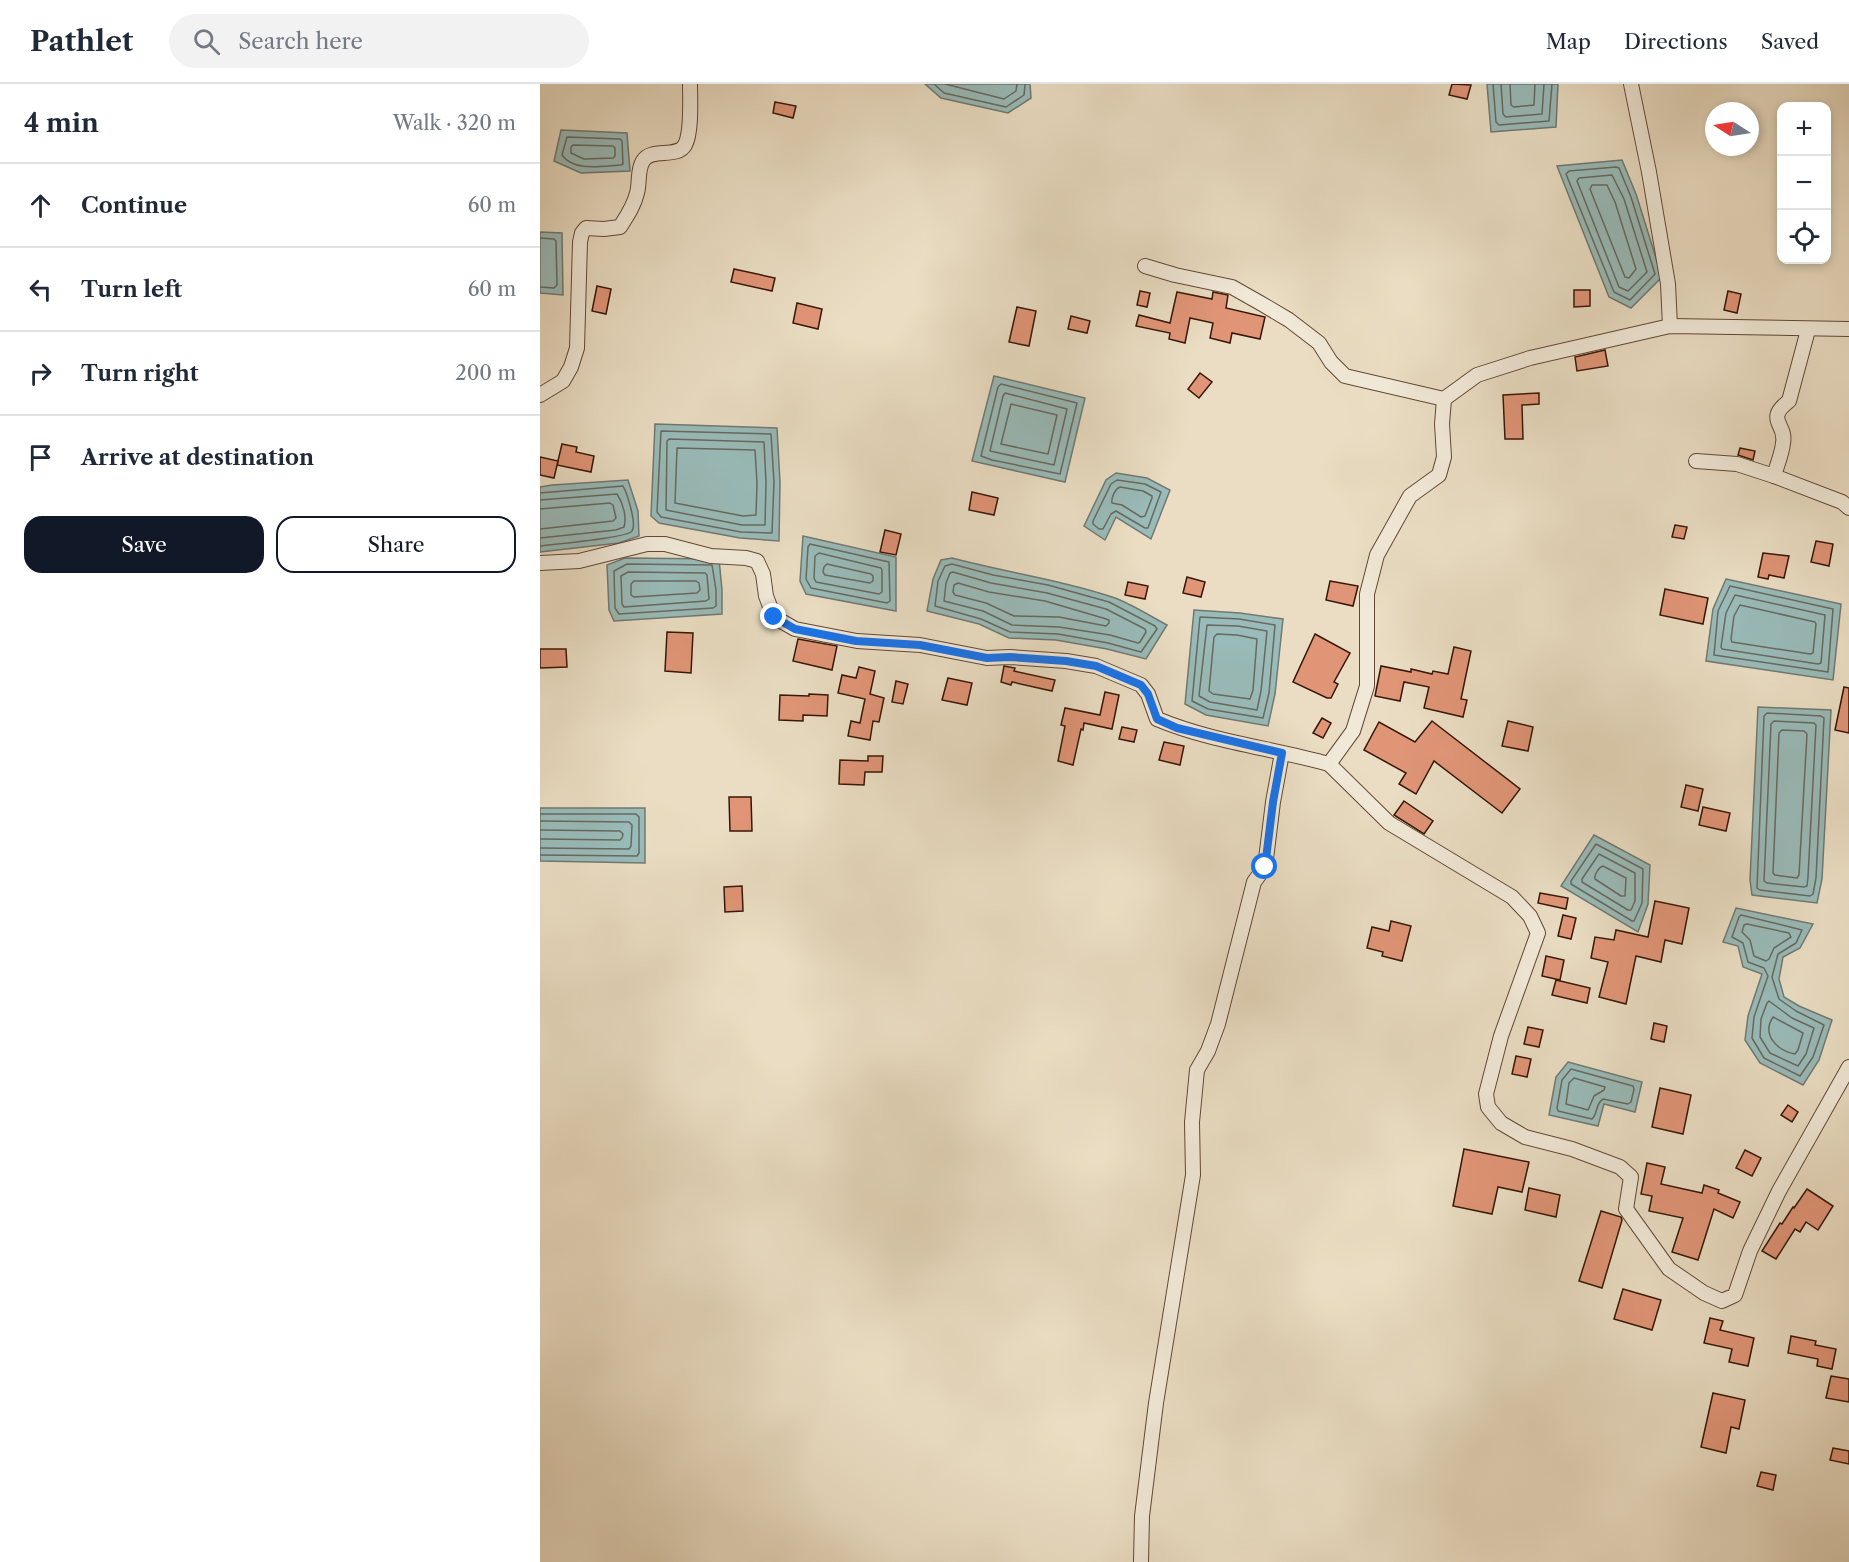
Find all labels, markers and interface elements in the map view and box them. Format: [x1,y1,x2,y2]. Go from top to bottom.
search box [169,14,589,68]
text: Pathlet [30,24,133,58]
icon: search [190,25,223,58]
text: Search here [238,28,363,55]
text: Map [1546,29,1591,54]
text: Directions [1624,29,1728,54]
text: Saved [1761,29,1819,54]
north arrow [1705,102,1759,156]
map controls [1777,102,1831,264]
button: + [1777,102,1831,156]
text: 4 min [24,107,99,139]
text: Walk · 320 m [393,111,516,135]
button: − [1777,156,1831,210]
icon: ahead [24,189,57,222]
text: Continue [81,192,187,219]
text: 60 m [468,193,516,217]
button: locate [1777,210,1831,264]
icon: left [24,273,57,306]
text: Turn left [81,276,182,303]
text: 60 m [468,277,516,301]
icon: right [24,357,57,390]
text: Turn right [81,360,199,387]
text: 200 m [455,361,516,385]
icon: arrive [24,441,57,474]
text: Arrive at destination [81,444,314,471]
button: Save [24,516,264,573]
button: Share [276,516,516,573]
route end [760,603,786,629]
route start [1251,853,1277,879]

